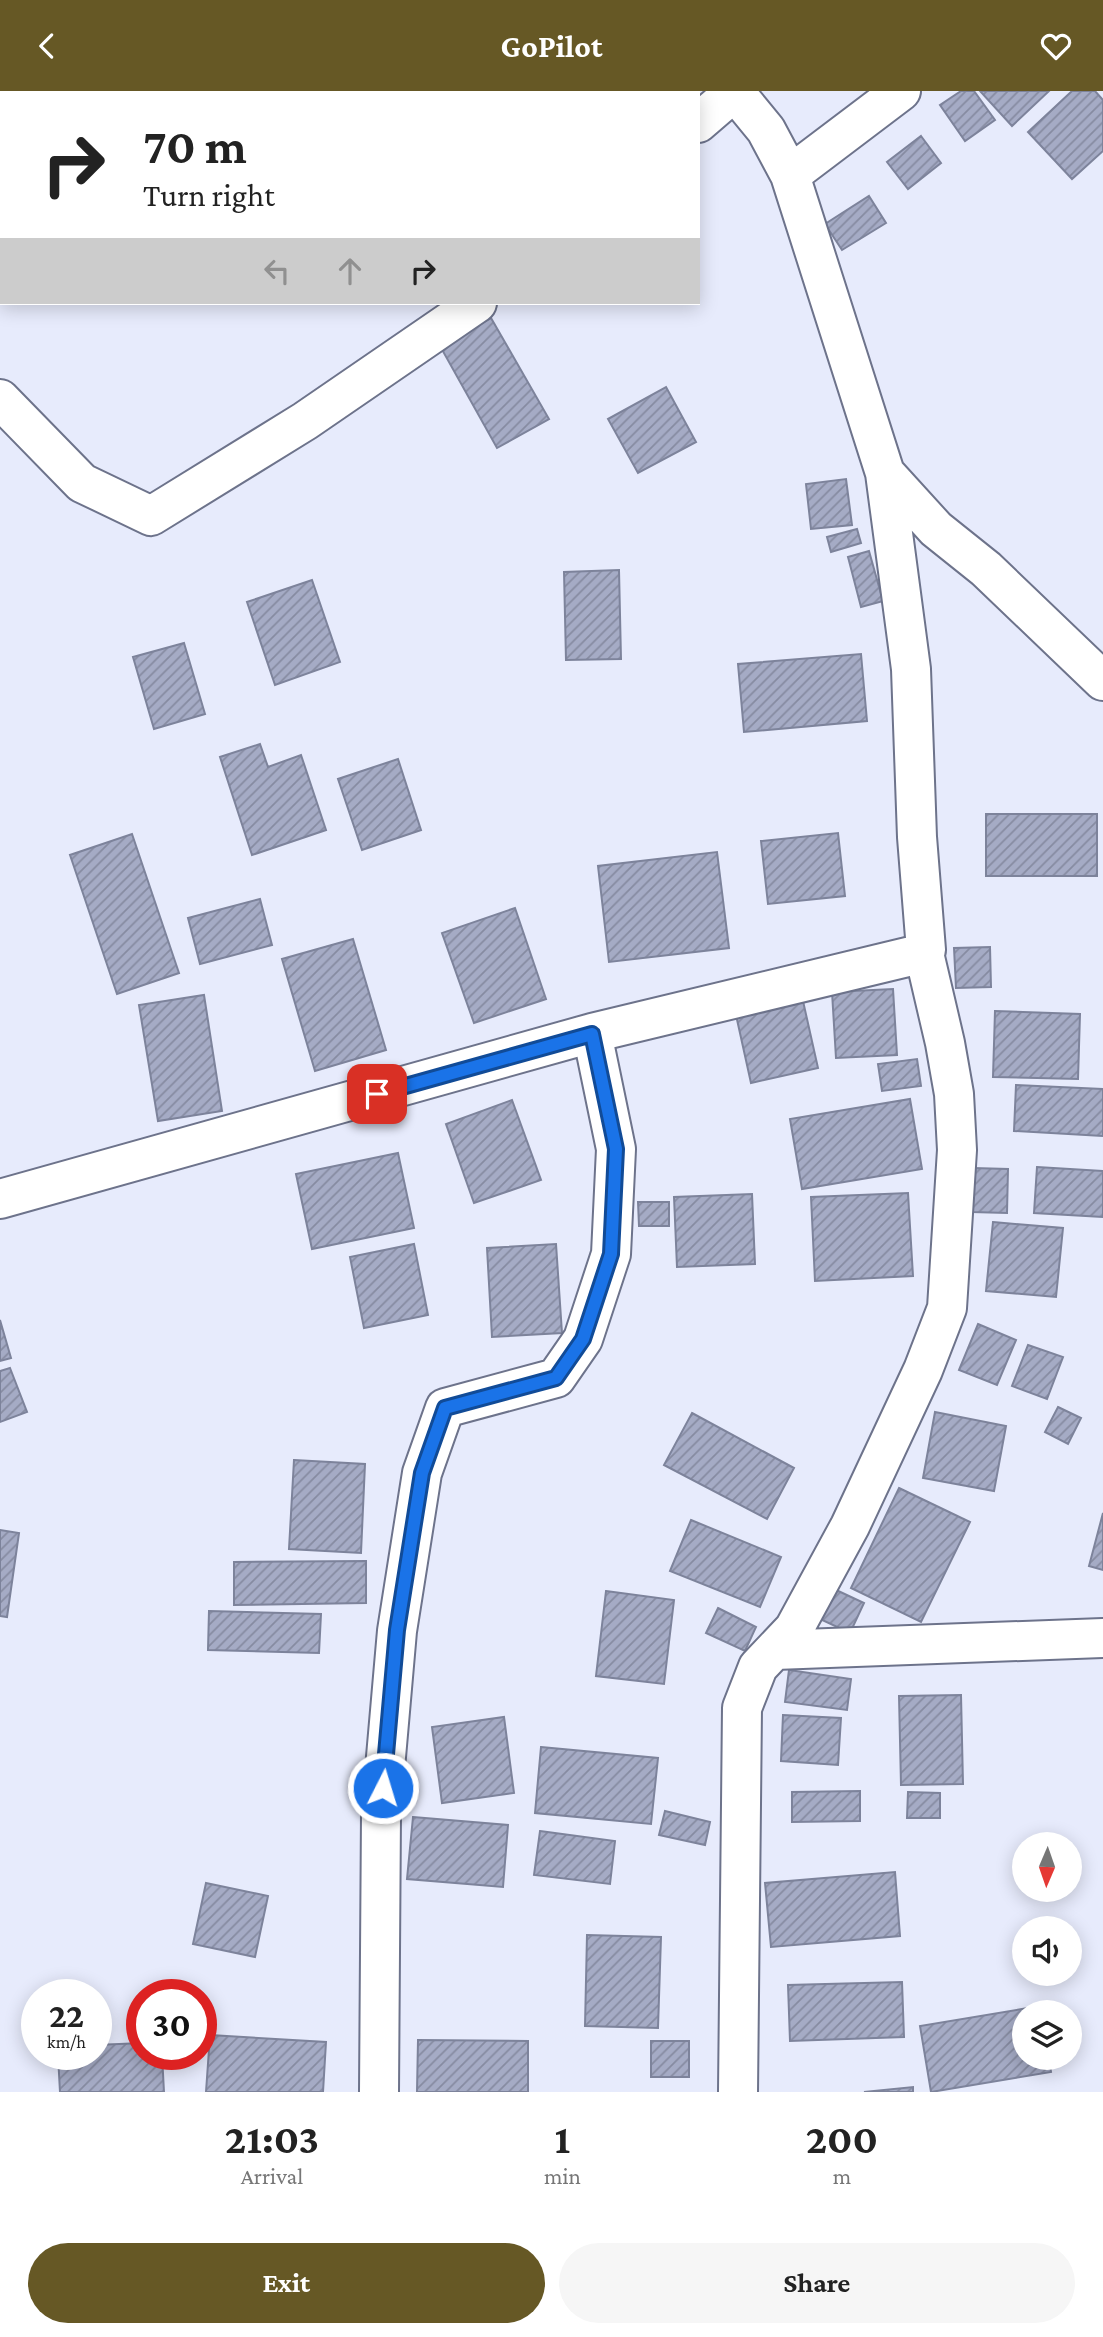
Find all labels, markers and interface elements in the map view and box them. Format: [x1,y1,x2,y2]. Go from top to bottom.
icon: back [28,27,66,65]
icon: heart [1037,27,1075,65]
text: GoPilot [501,28,602,64]
icon: right [28,119,119,210]
text: 70 m [143,119,247,174]
text: Turn right [143,177,275,213]
icon: left [258,252,296,290]
icon: ahead [331,252,369,290]
icon: right [404,252,442,290]
pin [347,1064,407,1124]
icon: arrive [358,1075,396,1113]
position arrow [346,1751,420,1825]
north arrow [1012,1832,1082,1902]
map controls [1012,1832,1082,2070]
button: sound [1012,1916,1082,1986]
speed limit sign: 30 [126,1979,217,2070]
text: 22 [49,1996,84,2035]
button: layers [1012,2000,1082,2070]
text: km/h [47,2032,86,2052]
text: 21:03 [225,2115,319,2162]
text: 1 [555,2115,570,2162]
text: 200 [806,2115,878,2162]
text: Arrival [241,2163,303,2189]
text: min [544,2163,581,2189]
text: m [833,2163,851,2189]
button: Exit [28,2243,545,2323]
button: Share [559,2243,1075,2323]

